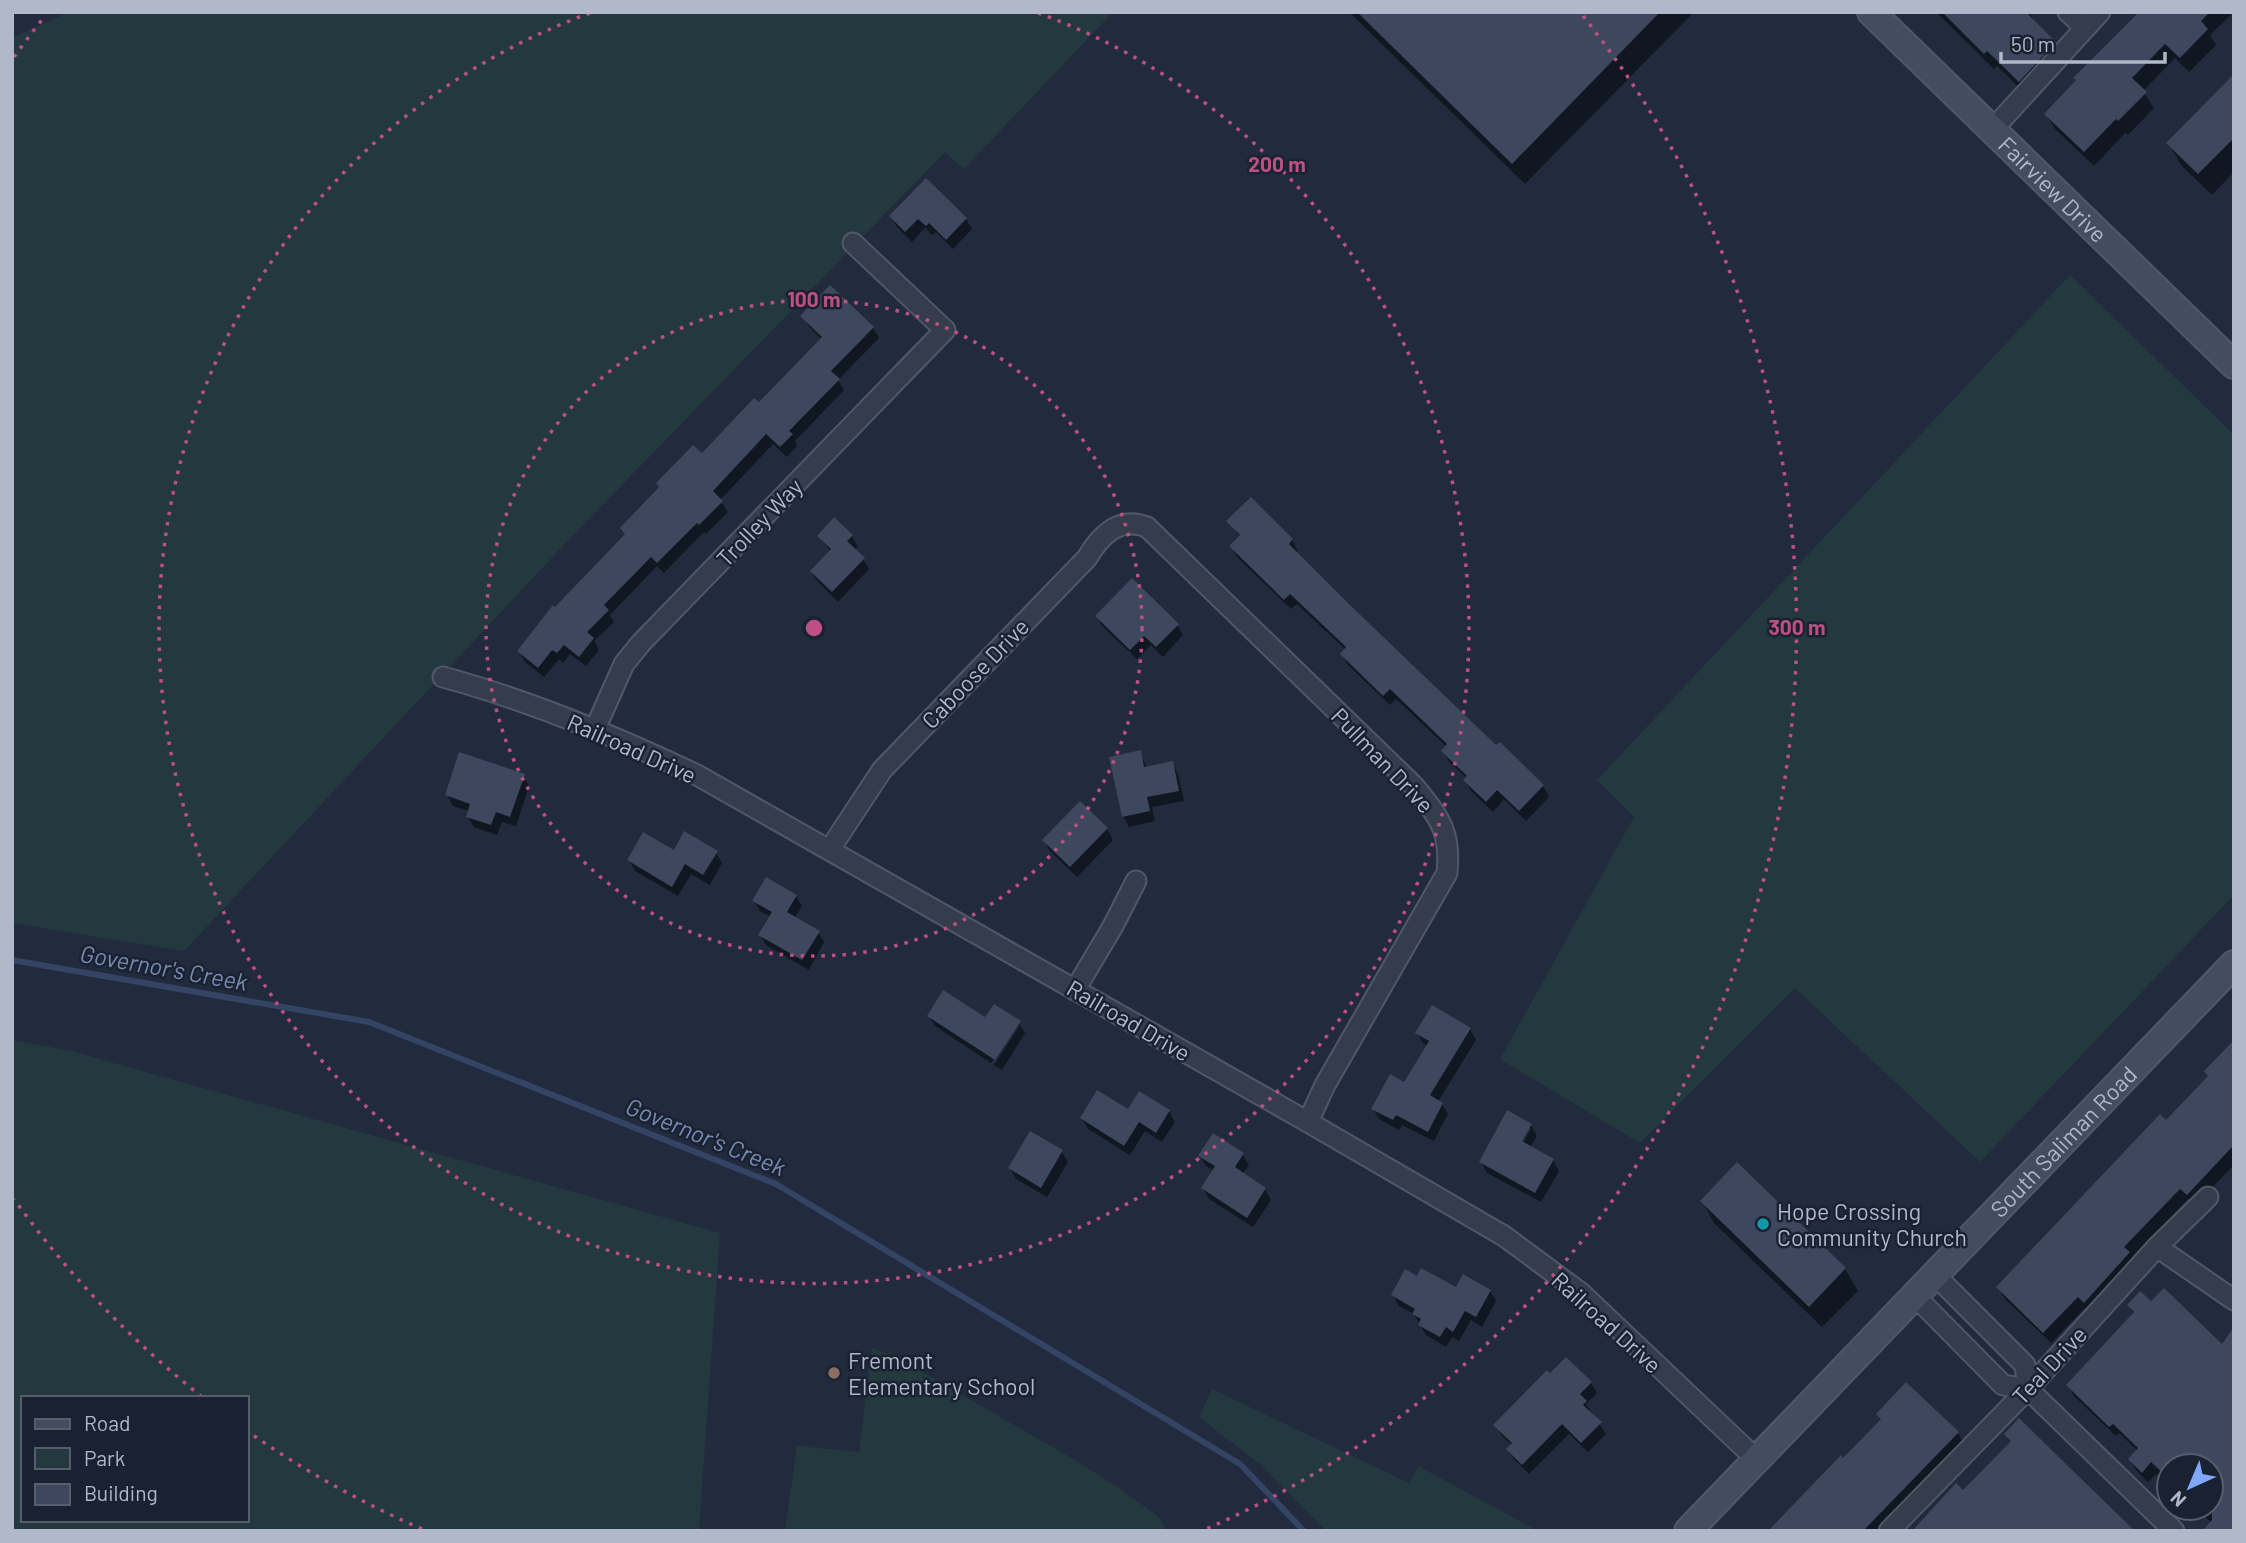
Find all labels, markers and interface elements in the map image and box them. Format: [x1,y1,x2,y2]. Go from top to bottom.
scale bar [2001,21,2166,65]
text: 50 m [2011,31,2055,56]
street label: Fairview Drive [1993,130,2113,248]
text: 200 m [1248,151,1306,176]
text: 100 m [787,286,841,311]
street label: Trolley Way [710,472,808,572]
street label: Caboose Drive [916,612,1034,734]
text: 300 m [1768,614,1826,639]
centre of rings [802,616,826,640]
street label: Pullman Drive [1326,702,1440,818]
street label: Railroad Drive [563,707,701,789]
water label: Governor's Creek [78,938,250,996]
street label: Railroad Drive [1062,973,1196,1067]
street label: South Saliman Road [1984,1060,2142,1223]
water label: Governor's Creek [622,1091,790,1181]
place label: Hope Crossing Community Church [1777,1197,1967,1251]
marker: Hope Crossing Community Church [1755,1216,1771,1232]
street label: Railroad Drive [1546,1265,1668,1379]
street label: Teal Drive [2006,1320,2092,1410]
place label: Fremont Elementary School [848,1346,1035,1400]
marker: Fremont Elementary School [826,1365,842,1381]
legend [21,1396,248,1522]
text: Road [84,1410,130,1435]
text: Park [84,1445,125,1470]
north arrow [2155,1452,2225,1522]
text: Building [84,1480,158,1505]
text: N [2165,1487,2190,1512]

